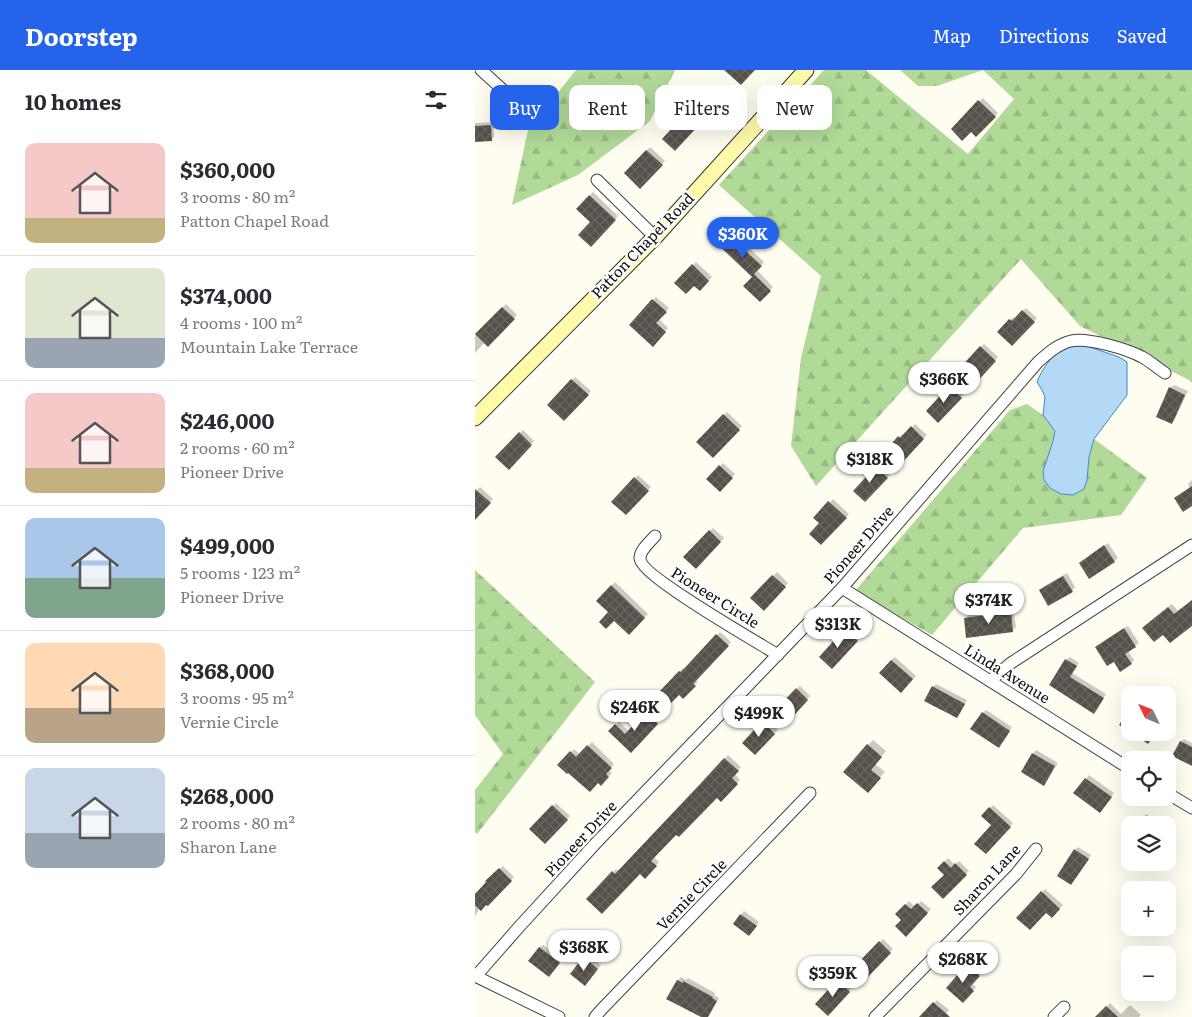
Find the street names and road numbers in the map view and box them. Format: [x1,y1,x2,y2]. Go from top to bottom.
street label: Patton Chapel Road [585,187,699,303]
street label: Pioneer Drive [817,500,899,588]
street label: Pioneer Circle [667,560,765,633]
street label: Linda Avenue [960,637,1055,708]
street label: Pioneer Drive [538,794,622,881]
street label: Sharon Lane [947,838,1025,920]
street label: Vernie Circle [651,853,731,935]

